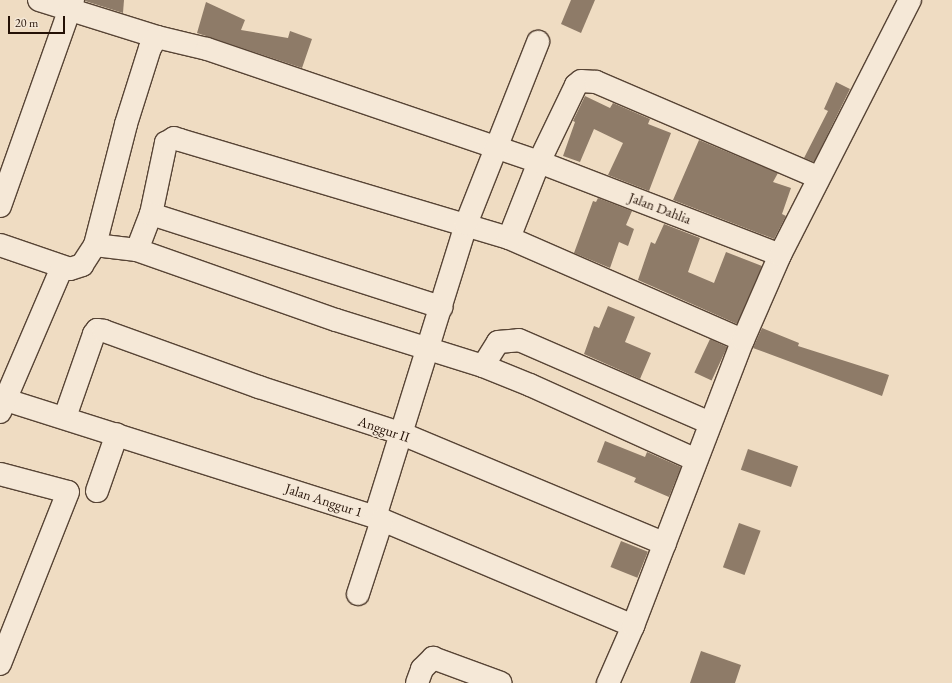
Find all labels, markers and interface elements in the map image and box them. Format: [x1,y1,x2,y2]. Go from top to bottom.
scale bar [10,8,67,34]
text: 20 m [15,15,38,31]
street label: Jalan Dahlia [627,188,693,228]
street label: Anggur II [356,412,412,446]
street label: Jalan Anggur 1 [283,480,365,520]

